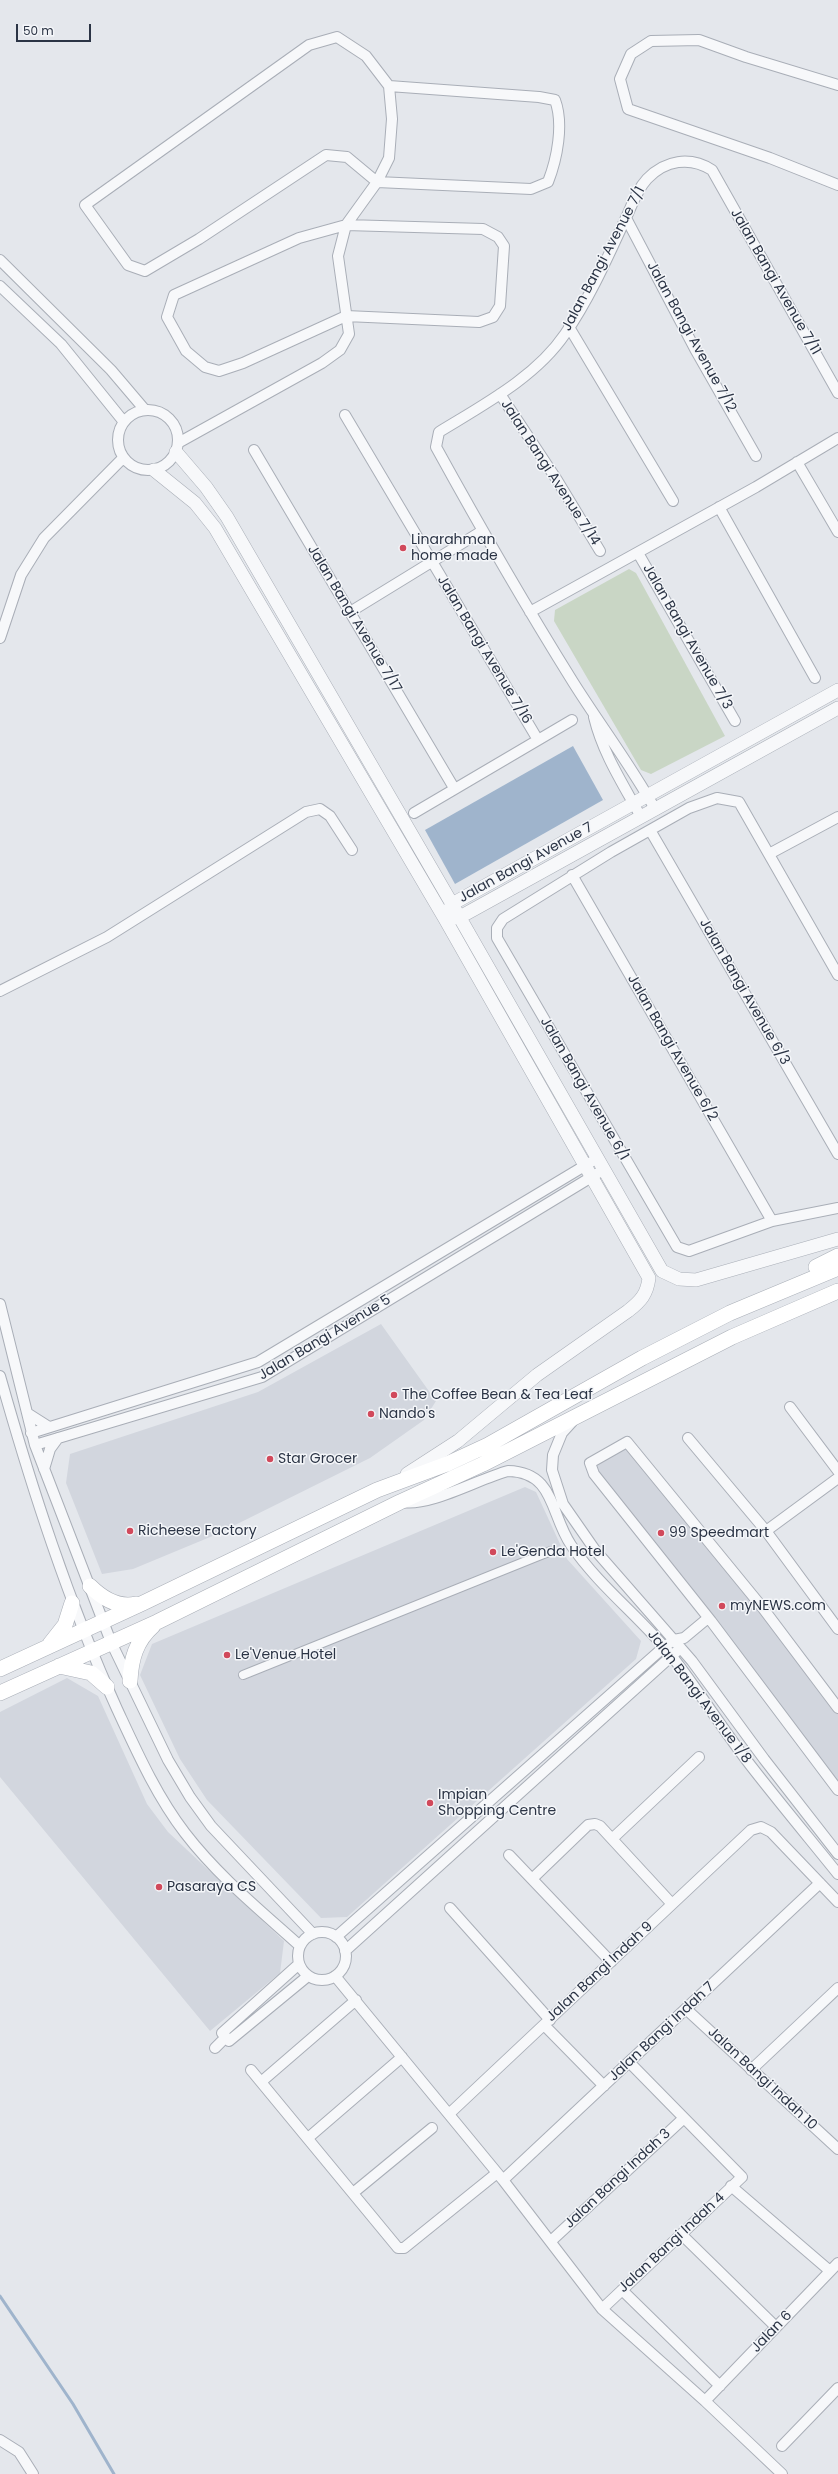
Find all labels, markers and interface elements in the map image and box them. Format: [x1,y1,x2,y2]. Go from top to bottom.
scale bar [18,16,93,42]
text: 50 m [23,22,54,39]
street label: Jalan Bangi Avenue 7/1 [559,184,649,334]
street label: Jalan Bangi Avenue 7/11 [726,206,824,358]
street label: Jalan Bangi Avenue 7/12 [643,259,739,415]
street label: Jalan Bangi Avenue 7/14 [497,397,603,549]
place label: Linarahman home made [411,532,498,564]
street label: Jalan Bangi Avenue 7/17 [303,542,405,696]
marker: Linarahman home made [398,543,408,553]
street label: Jalan Bangi Avenue 7/3 [638,561,736,713]
street label: Jalan Bangi Avenue 7/16 [433,573,535,727]
street label: Jalan Bangi Avenue 7 [456,819,596,907]
street label: Jalan Bangi Avenue 6/3 [695,916,793,1068]
street label: Jalan Bangi Avenue 6/2 [623,972,721,1124]
street label: Jalan Bangi Avenue 6/1 [536,1014,632,1164]
street label: Jalan Bangi Avenue 5 [256,1292,394,1384]
place label: The Coffee Bean & Tea Leaf [402,1387,593,1403]
marker: The Coffee Bean & Tea Leaf [389,1390,399,1400]
place label: Nando's [379,1406,435,1422]
marker: Nando's [366,1409,376,1419]
place label: Star Grocer [278,1451,357,1467]
marker: Star Grocer [265,1454,275,1464]
place label: Richeese Factory [138,1523,257,1539]
place label: 99 Speedmart [669,1525,769,1541]
marker: Richeese Factory [125,1526,135,1536]
marker: 99 Speedmart [656,1528,666,1538]
place label: Le'Genda Hotel [501,1544,605,1560]
marker: Le'Genda Hotel [488,1547,498,1557]
place label: myNEWS.com [730,1598,826,1614]
marker: myNEWS.com [717,1601,727,1611]
street label: Jalan Bangi Avenue 1/8 [643,1627,755,1767]
place label: Le'Venue Hotel [235,1647,336,1663]
marker: Le'Venue Hotel [222,1650,232,1660]
place label: Impian Shopping Centre [438,1787,556,1820]
marker: Impian Shopping Centre [425,1798,435,1808]
place label: Pasaraya CS [167,1879,256,1895]
marker: Pasaraya CS [154,1882,164,1892]
street label: Jalan Bangi Indah 9 [543,1918,657,2026]
street label: Jalan Bangi Indah 7 [606,1979,718,2085]
street label: Jalan Bangi Indah 10 [704,2024,820,2134]
street label: Jalan Bangi Indah 3 [562,2126,674,2232]
street label: Jalan Bangi Indah 4 [615,2189,729,2297]
street label: Jalan 6 [748,2308,796,2356]

